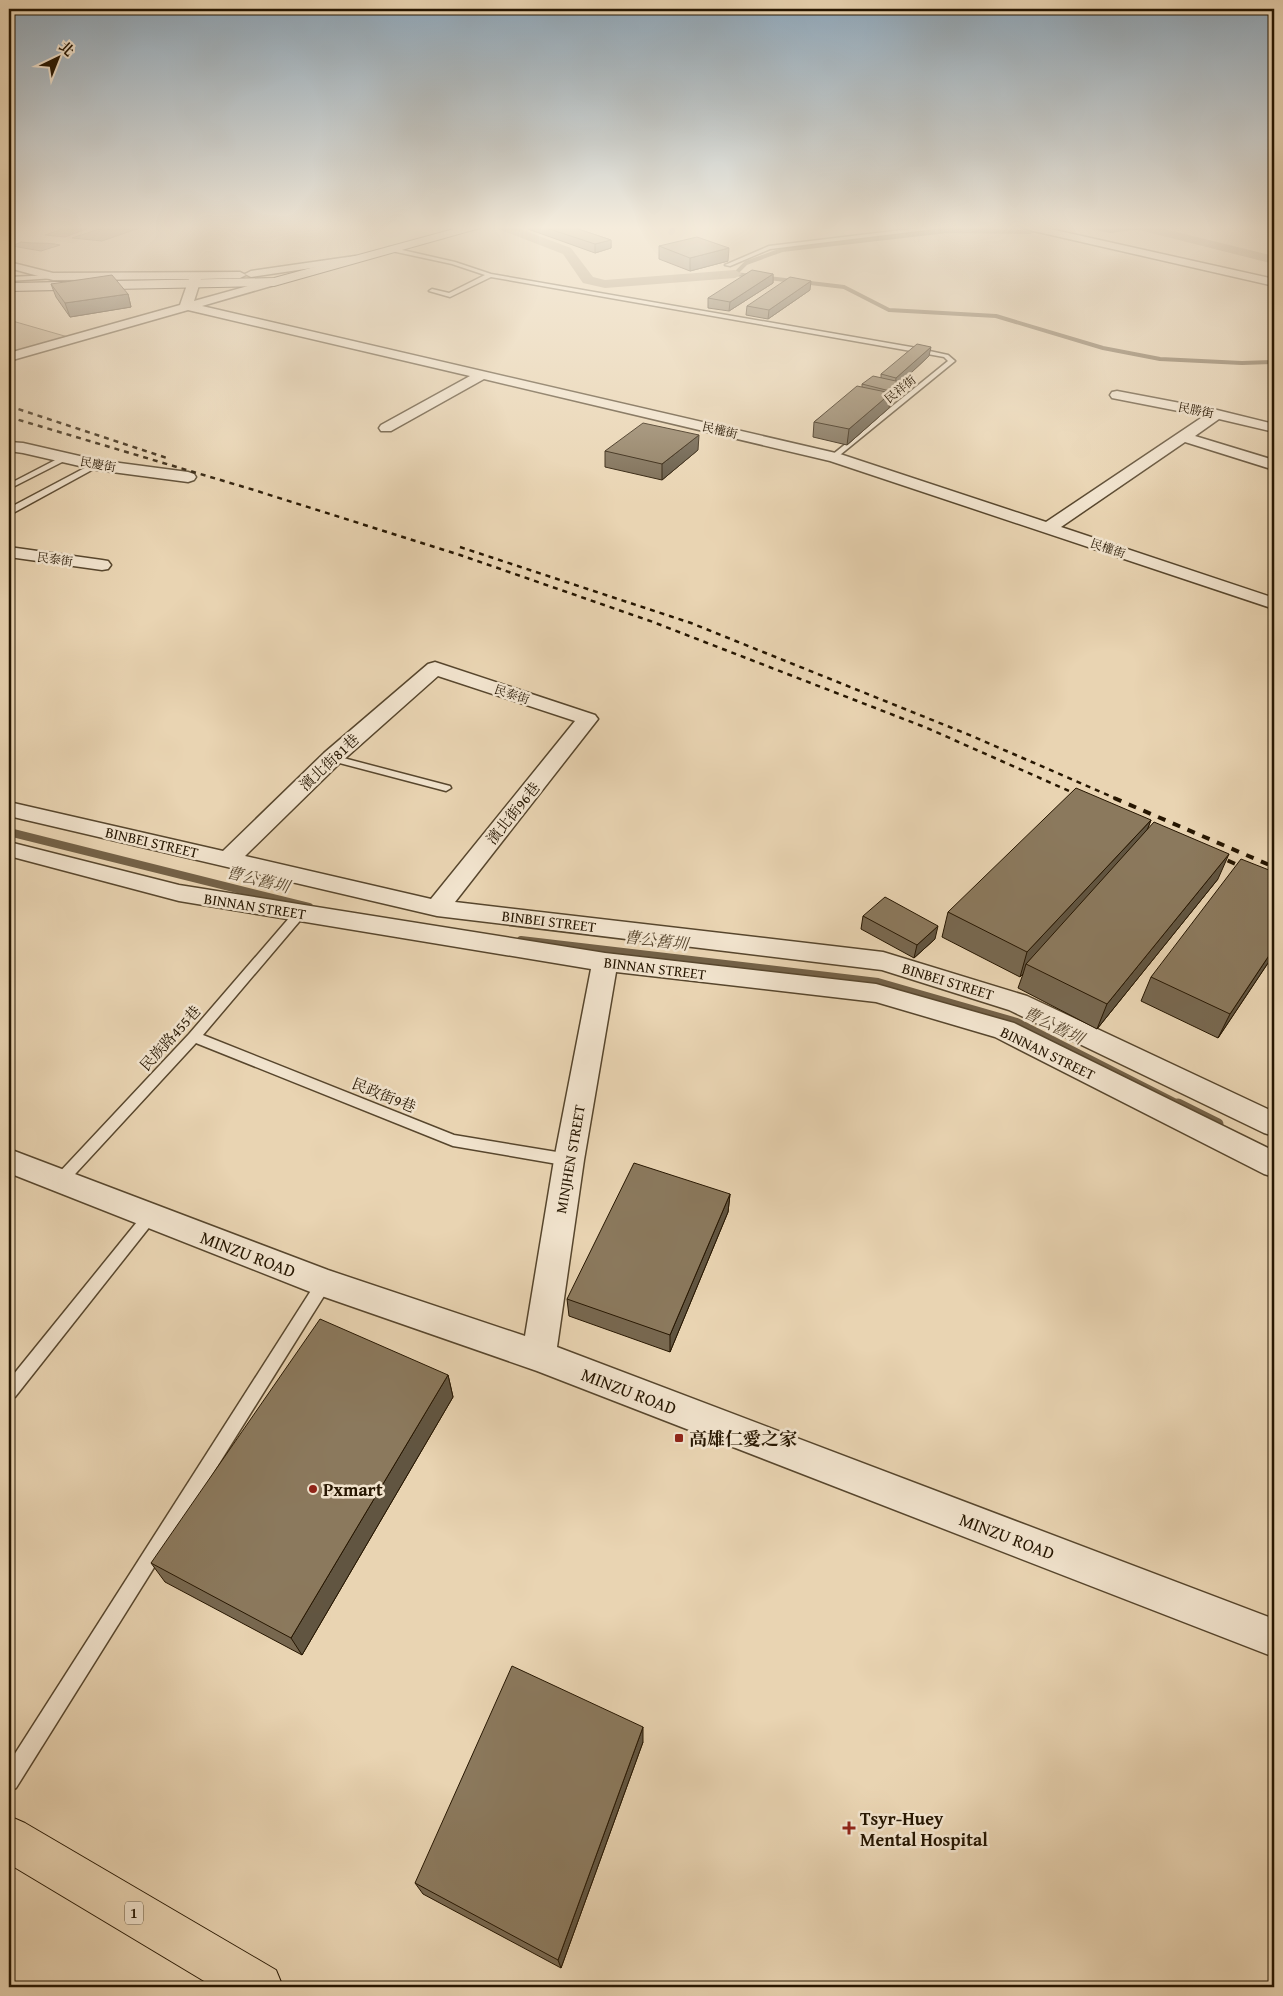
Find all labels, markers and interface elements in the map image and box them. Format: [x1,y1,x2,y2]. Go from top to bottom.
north arrow [32,32,82,82]
text: 北 [55,36,79,61]
street label: 民祥街 [881,370,920,407]
street label: 民勝街 [1177,398,1216,422]
street label: 民權街 [701,418,740,443]
street label: 民慶街 [79,453,118,476]
street label: 民權街 [1088,534,1129,562]
street label: 民泰街 [36,548,75,570]
street label: 民泰街 [492,680,533,708]
street label: 濱北街81巷 [295,729,363,795]
street label: 濱北街96巷 [481,777,545,849]
street label: BINBEI STREET [103,821,201,863]
water label: 曹公舊圳 [224,860,295,899]
street label: BINNAN STREET [203,888,308,925]
street label: BINBEI STREET [501,905,598,937]
water label: 曹公舊圳 [623,924,692,956]
street label: BINNAN STREET [603,951,708,985]
street label: BINBEI STREET [900,957,997,1005]
water label: 曹公舊圳 [1020,1000,1091,1051]
street label: 民族路455巷 [135,1001,205,1075]
street label: BINNAN STREET [997,1021,1099,1085]
street label: 民政街9巷 [349,1073,419,1117]
street label: MINJHEN STREET [550,1102,590,1215]
street label: MINZU ROAD [196,1223,300,1285]
street label: MINZU ROAD [577,1360,681,1422]
place label: 高雄仁愛之家 [689,1425,797,1452]
marker: 高雄仁愛之家 [673,1432,685,1444]
place label: Pxmart [323,1476,383,1503]
marker: Pxmart [307,1483,319,1495]
street label: MINZU ROAD [955,1505,1059,1567]
place label: Tsyr-Huey Mental Hospital [860,1805,988,1853]
marker: Tsyr-Huey Mental Hospital [842,1821,856,1835]
road number: 1 [125,1902,143,1925]

